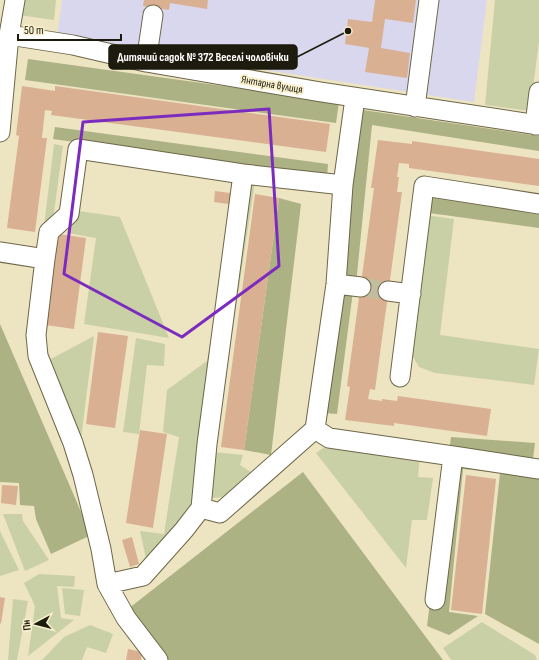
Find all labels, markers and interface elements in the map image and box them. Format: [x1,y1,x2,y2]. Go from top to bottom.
scale bar [18,16,121,42]
text: 50 m [24,23,44,38]
callout: Дитячий садок № 372 Веселі чоловічки [109,45,297,69]
text: Дитячий садок № 372 Веселі чоловічки [117,50,289,65]
street label: Янтарна вулиця [240,73,304,96]
north arrow [16,604,56,644]
text: Пн [19,619,34,631]

